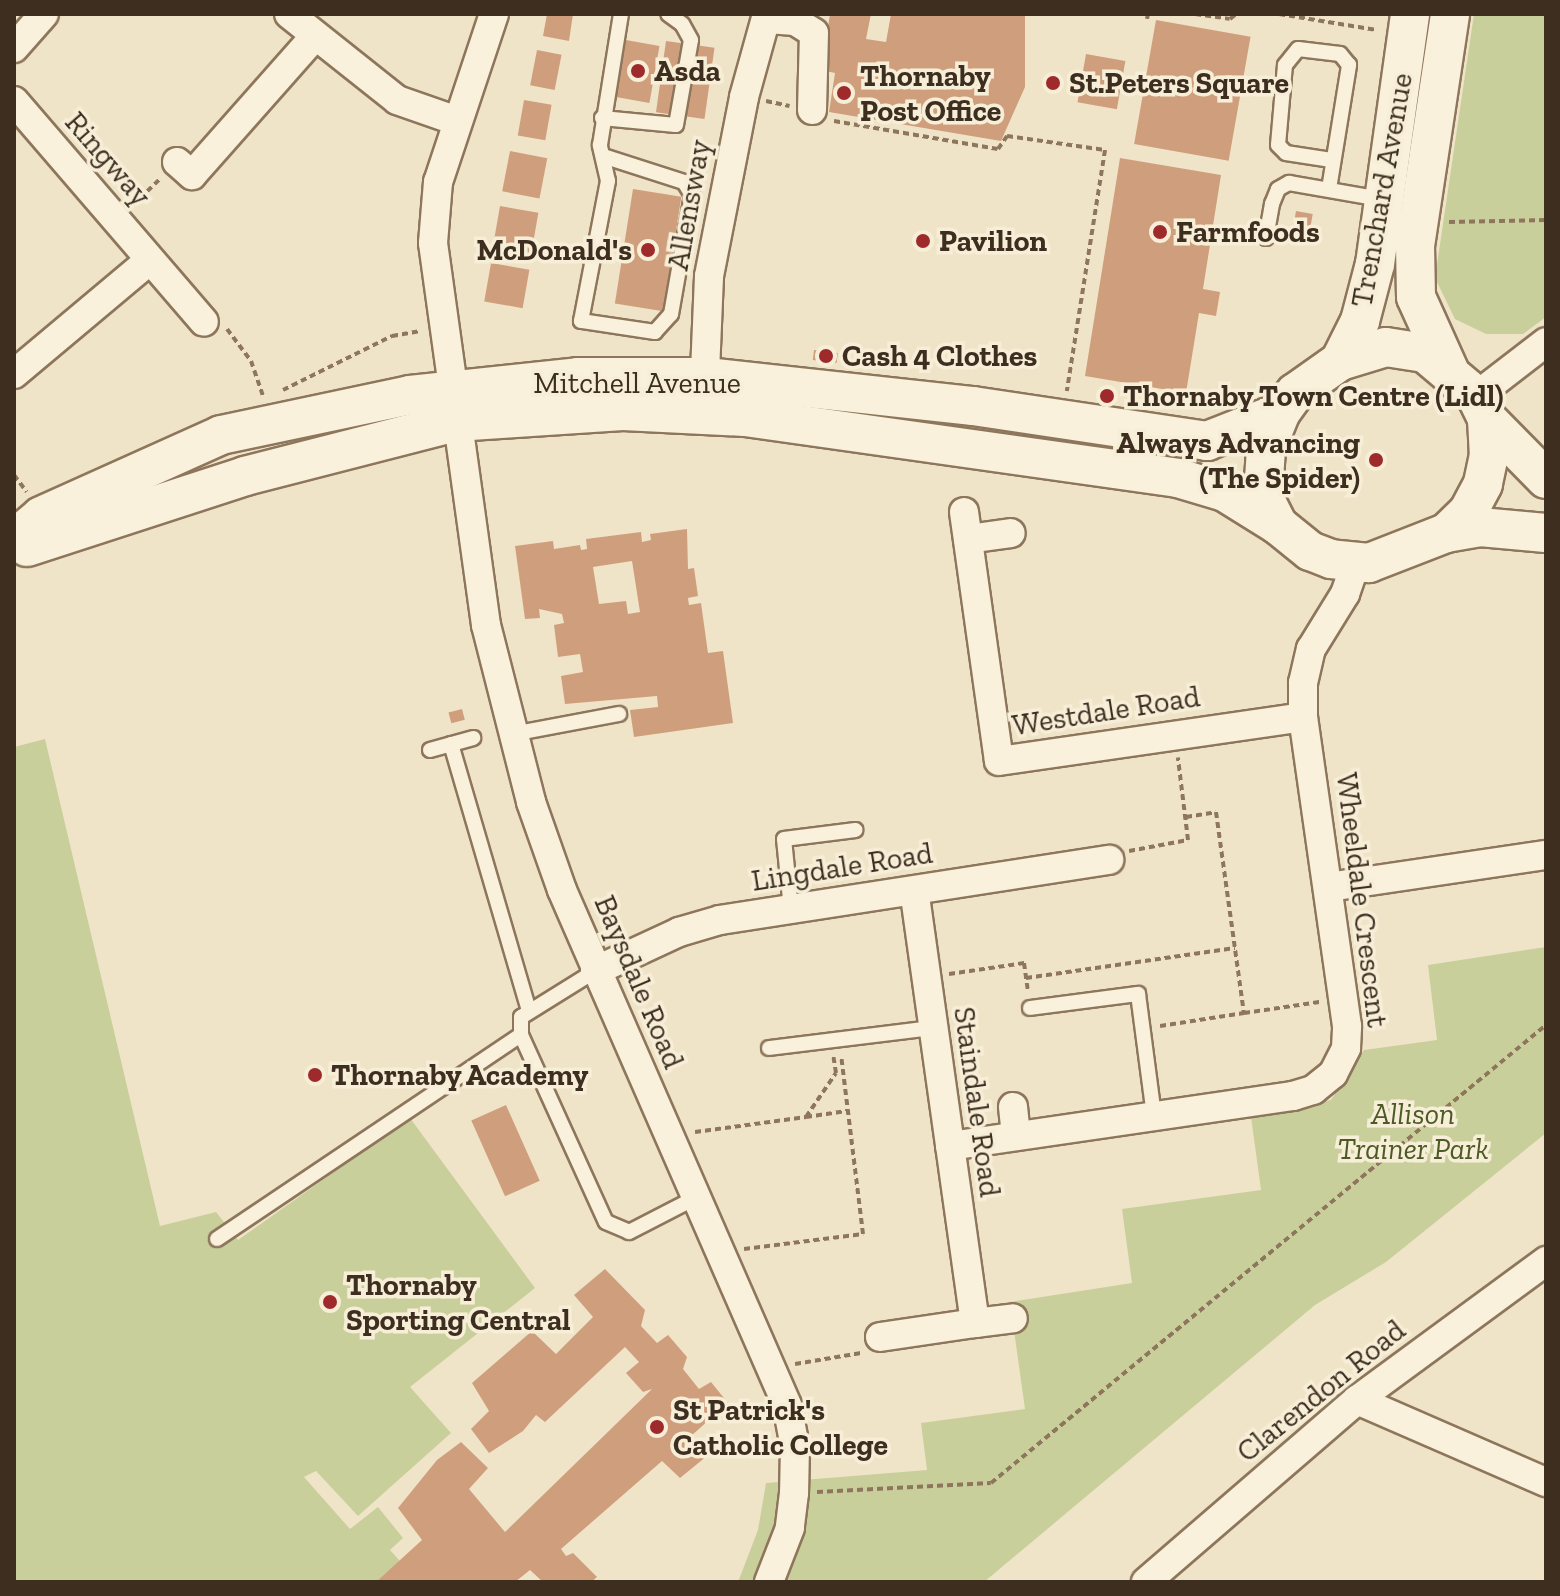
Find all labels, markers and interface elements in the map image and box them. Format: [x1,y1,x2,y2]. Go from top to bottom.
place label: Asda [654,53,721,89]
place label: Thornaby Post Office [860,58,1001,128]
marker: Asda [629,62,647,80]
place label: St.Peters Square [1069,65,1289,101]
street label: Trenchard Avenue [1344,70,1420,310]
marker: St.Peters Square [1044,74,1062,92]
marker: Thornaby Post Office [835,84,853,102]
street label: Ringway [57,105,159,213]
street label: Allensway [660,137,718,273]
place label: Farmfoods [1176,214,1320,250]
place label: Pavilion [939,223,1047,259]
marker: Farmfoods [1151,223,1169,241]
place label: McDonald's [477,232,632,268]
marker: Pavilion [914,232,932,250]
marker: McDonald's [639,241,657,259]
place label: Cash 4 Clothes [842,338,1037,374]
marker: Cash 4 Clothes [817,347,835,365]
street label: Mitchell Avenue [533,365,741,401]
place label: Thornaby Town Centre (Lidl) [1123,378,1504,414]
marker: Thornaby Town Centre (Lidl) [1098,387,1116,405]
place label: Always Advancing (The Spider) [1115,425,1360,496]
marker: Always Advancing (The Spider) [1367,451,1385,469]
street label: Westdale Road [1010,678,1202,744]
street label: Wheeldale Crescent [1329,771,1395,1029]
street label: Lingdale Road [749,835,935,899]
street label: Baysdale Road [586,890,692,1074]
street label: Staindale Road [946,1005,1008,1199]
place label: Thornaby Academy [331,1057,590,1093]
marker: Thornaby Academy [306,1066,324,1084]
park label: Allison Trainer Park [1337,1096,1489,1166]
place label: Thornaby Sporting Central [346,1267,571,1338]
marker: Thornaby Sporting Central [321,1293,339,1311]
street label: Clarendon Road [1230,1312,1412,1470]
place label: St Patrick's Catholic College [673,1392,888,1462]
marker: St Patrick's Catholic College [648,1418,666,1436]

